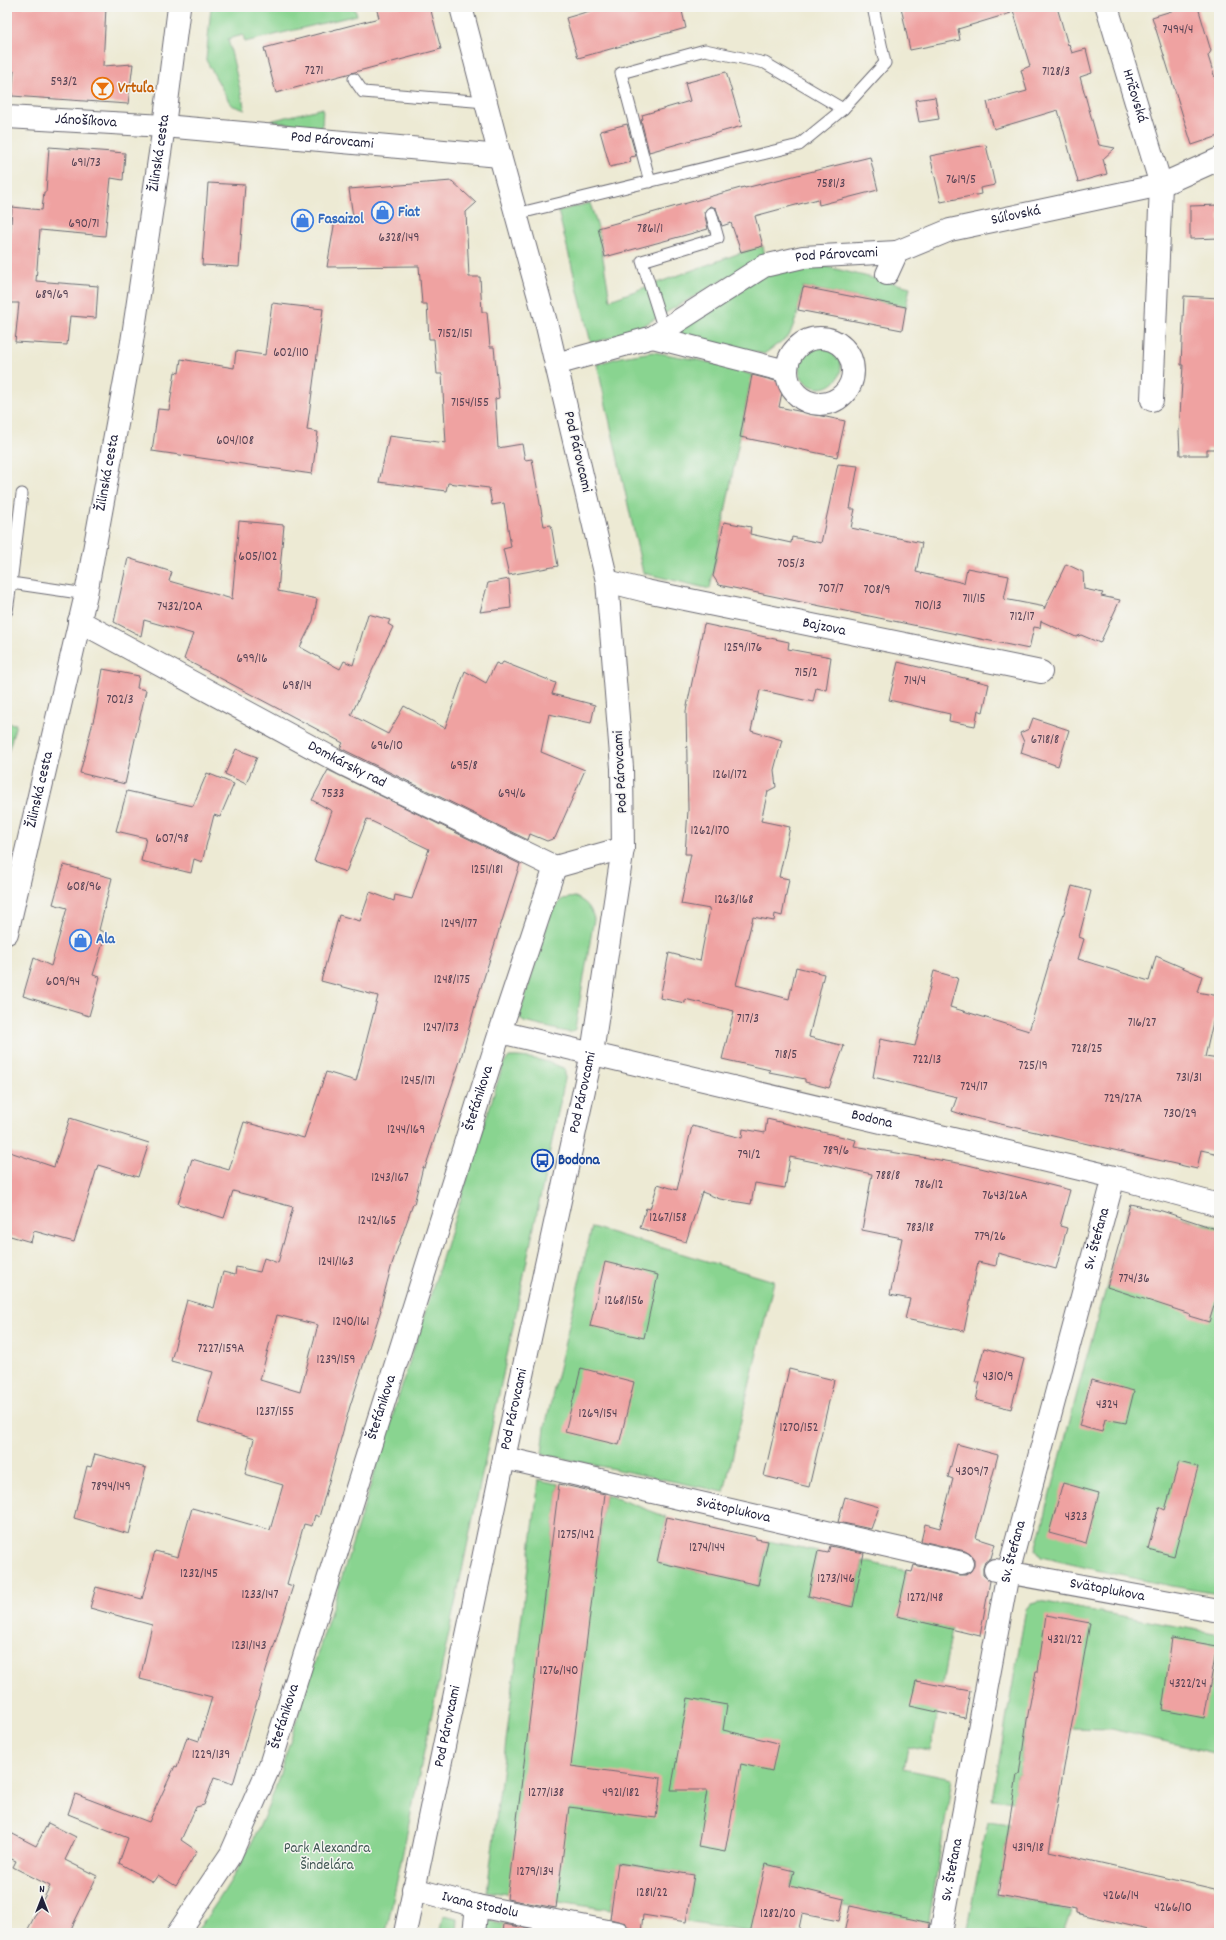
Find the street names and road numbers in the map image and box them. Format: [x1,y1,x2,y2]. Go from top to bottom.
street label: Hričovská [1115,66,1153,126]
street label: Jánošíkova [54,109,118,134]
street label: Žilinská cesta [143,113,176,193]
street label: Pod Párovcami [290,126,375,156]
street label: Súľovská [989,200,1043,232]
street label: Pod Párovcami [793,242,879,270]
street label: Pod Párovcami [557,409,597,495]
street label: Žilinská cesta [90,432,126,513]
street label: Bajzova [800,612,849,643]
street label: Pod Párovcami [608,730,634,814]
street label: Domkársky rad [303,736,390,794]
street label: Žilinská cesta [21,749,60,830]
street label: Pod Párovcami [564,1050,603,1136]
street label: Štefánikova [459,1062,500,1134]
street label: Bodona [849,1104,895,1135]
street label: Sv. Štefana [1079,1205,1116,1272]
street label: Pod Párovcami [495,1366,534,1452]
street label: Štefánikova [362,1371,403,1443]
street label: Svätoplukova [694,1491,773,1530]
street label: Sv. Štefana [995,1518,1033,1585]
street label: Svätoplukova [1068,1573,1147,1608]
street label: Štefánikova [265,1680,306,1752]
street label: Pod Párovcami [429,1683,467,1769]
street label: Sv. Štefana [936,1836,970,1903]
street label: Ivana Stodolu [439,1886,520,1925]

